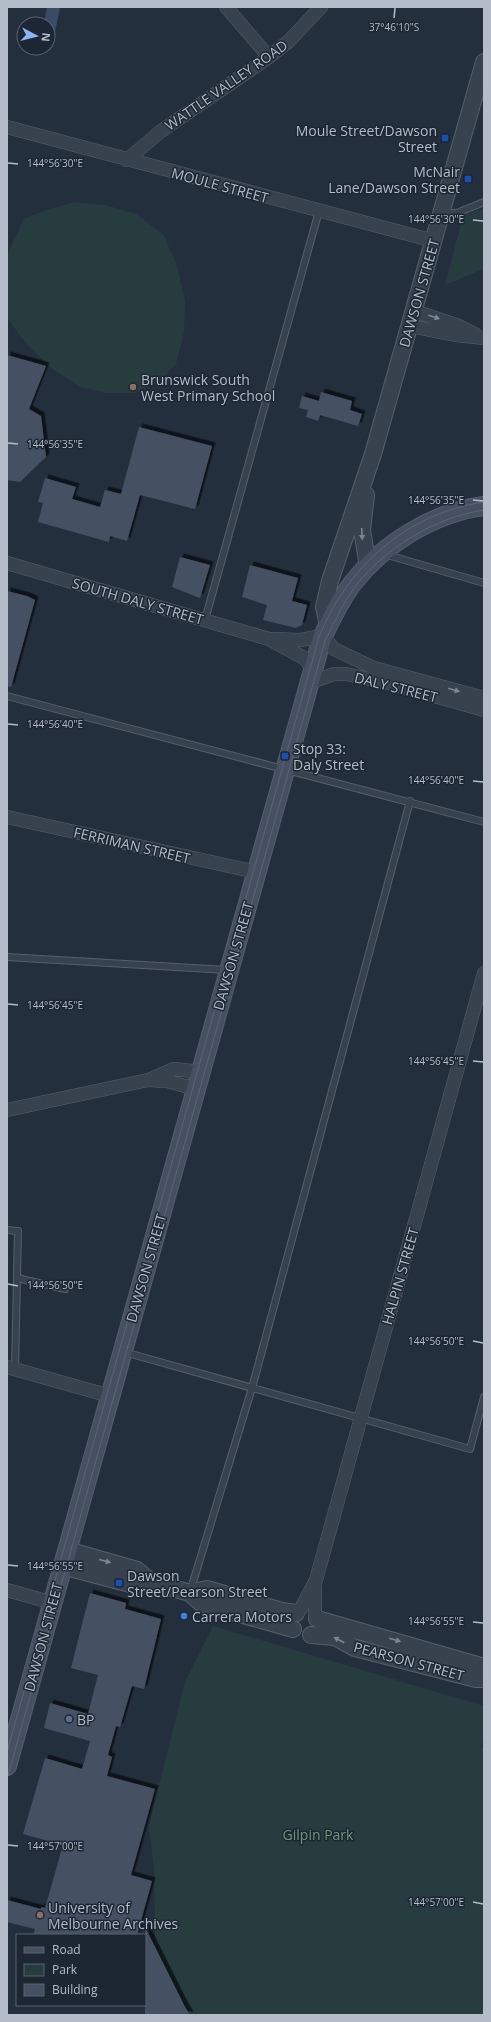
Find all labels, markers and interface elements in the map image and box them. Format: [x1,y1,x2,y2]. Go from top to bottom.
north arrow [16,16,56,56]
text: 37°46'10"S [369,20,419,34]
text: N [38,32,54,43]
street label: WATTLE VALLEY ROAD [161,35,291,135]
place label: Moule Street/Dawson Street [296,121,437,156]
marker: Moule Street/Dawson Street [440,133,450,143]
text: 144°56'30"E [27,156,83,170]
place label: McNair Lane/Dawson Street [328,162,460,197]
street label: MOULE STREET [169,163,271,207]
marker: McNair Lane/Dawson Street [463,174,473,184]
text: 144°56'30"E [408,212,464,226]
street label: DAWSON STREET [394,236,444,349]
one-way arrow [428,314,440,320]
place label: Brunswick South West Primary School [141,370,275,405]
marker: Brunswick South West Primary School [128,382,138,392]
text: 144°56'35"E [27,437,83,451]
text: 144°56'35"E [408,493,464,507]
one-way arrow [359,528,366,540]
street label: SOUTH DALY STREET [70,573,206,629]
street label: DALY STREET [352,667,440,707]
one-way arrow [448,687,460,693]
text: 144°56'40"E [27,717,83,731]
place label: Stop 33: Daly Street [293,739,364,774]
marker: Stop 33: Daly Street [280,751,290,761]
text: 144°56'40"E [408,773,464,787]
street label: FERRIMAN STREET [72,822,192,868]
street label: DAWSON STREET [208,899,258,1012]
text: 144°56'45"E [27,998,83,1012]
text: 144°56'45"E [408,1054,464,1068]
street label: DAWSON STREET [121,1211,171,1324]
street label: HALPIN STREET [377,1225,423,1327]
text: 144°56'50"E [27,1278,83,1292]
text: 144°56'50"E [408,1334,464,1348]
one-way arrow [98,1558,111,1564]
text: 144°56'55"E [27,1559,83,1573]
place label: Dawson Street/Pearson Street [127,1566,267,1601]
marker: Dawson Street/Pearson Street [114,1578,124,1588]
street label: DAWSON STREET [19,1580,67,1694]
place label: Carrera Motors [192,1607,292,1626]
marker: Carrera Motors [179,1611,189,1621]
text: 144°56'55"E [408,1614,464,1628]
one-way arrow [333,1637,345,1643]
street label: PEARSON STREET [352,1637,467,1685]
one-way arrow [389,1637,401,1643]
place label: BP [77,1710,94,1729]
marker: BP [64,1714,74,1724]
park label: Gilpin Park [283,1825,354,1844]
text: 144°57'00"E [27,1839,83,1853]
text: 144°57'00"E [408,1895,464,1909]
place label: University of Melbourne Archives [48,1898,179,1933]
marker: University of Melbourne Archives [35,1910,45,1920]
legend [16,1934,146,2006]
text: Road [52,1941,81,1958]
text: Park [52,1961,78,1978]
text: Building [52,1981,98,1998]

